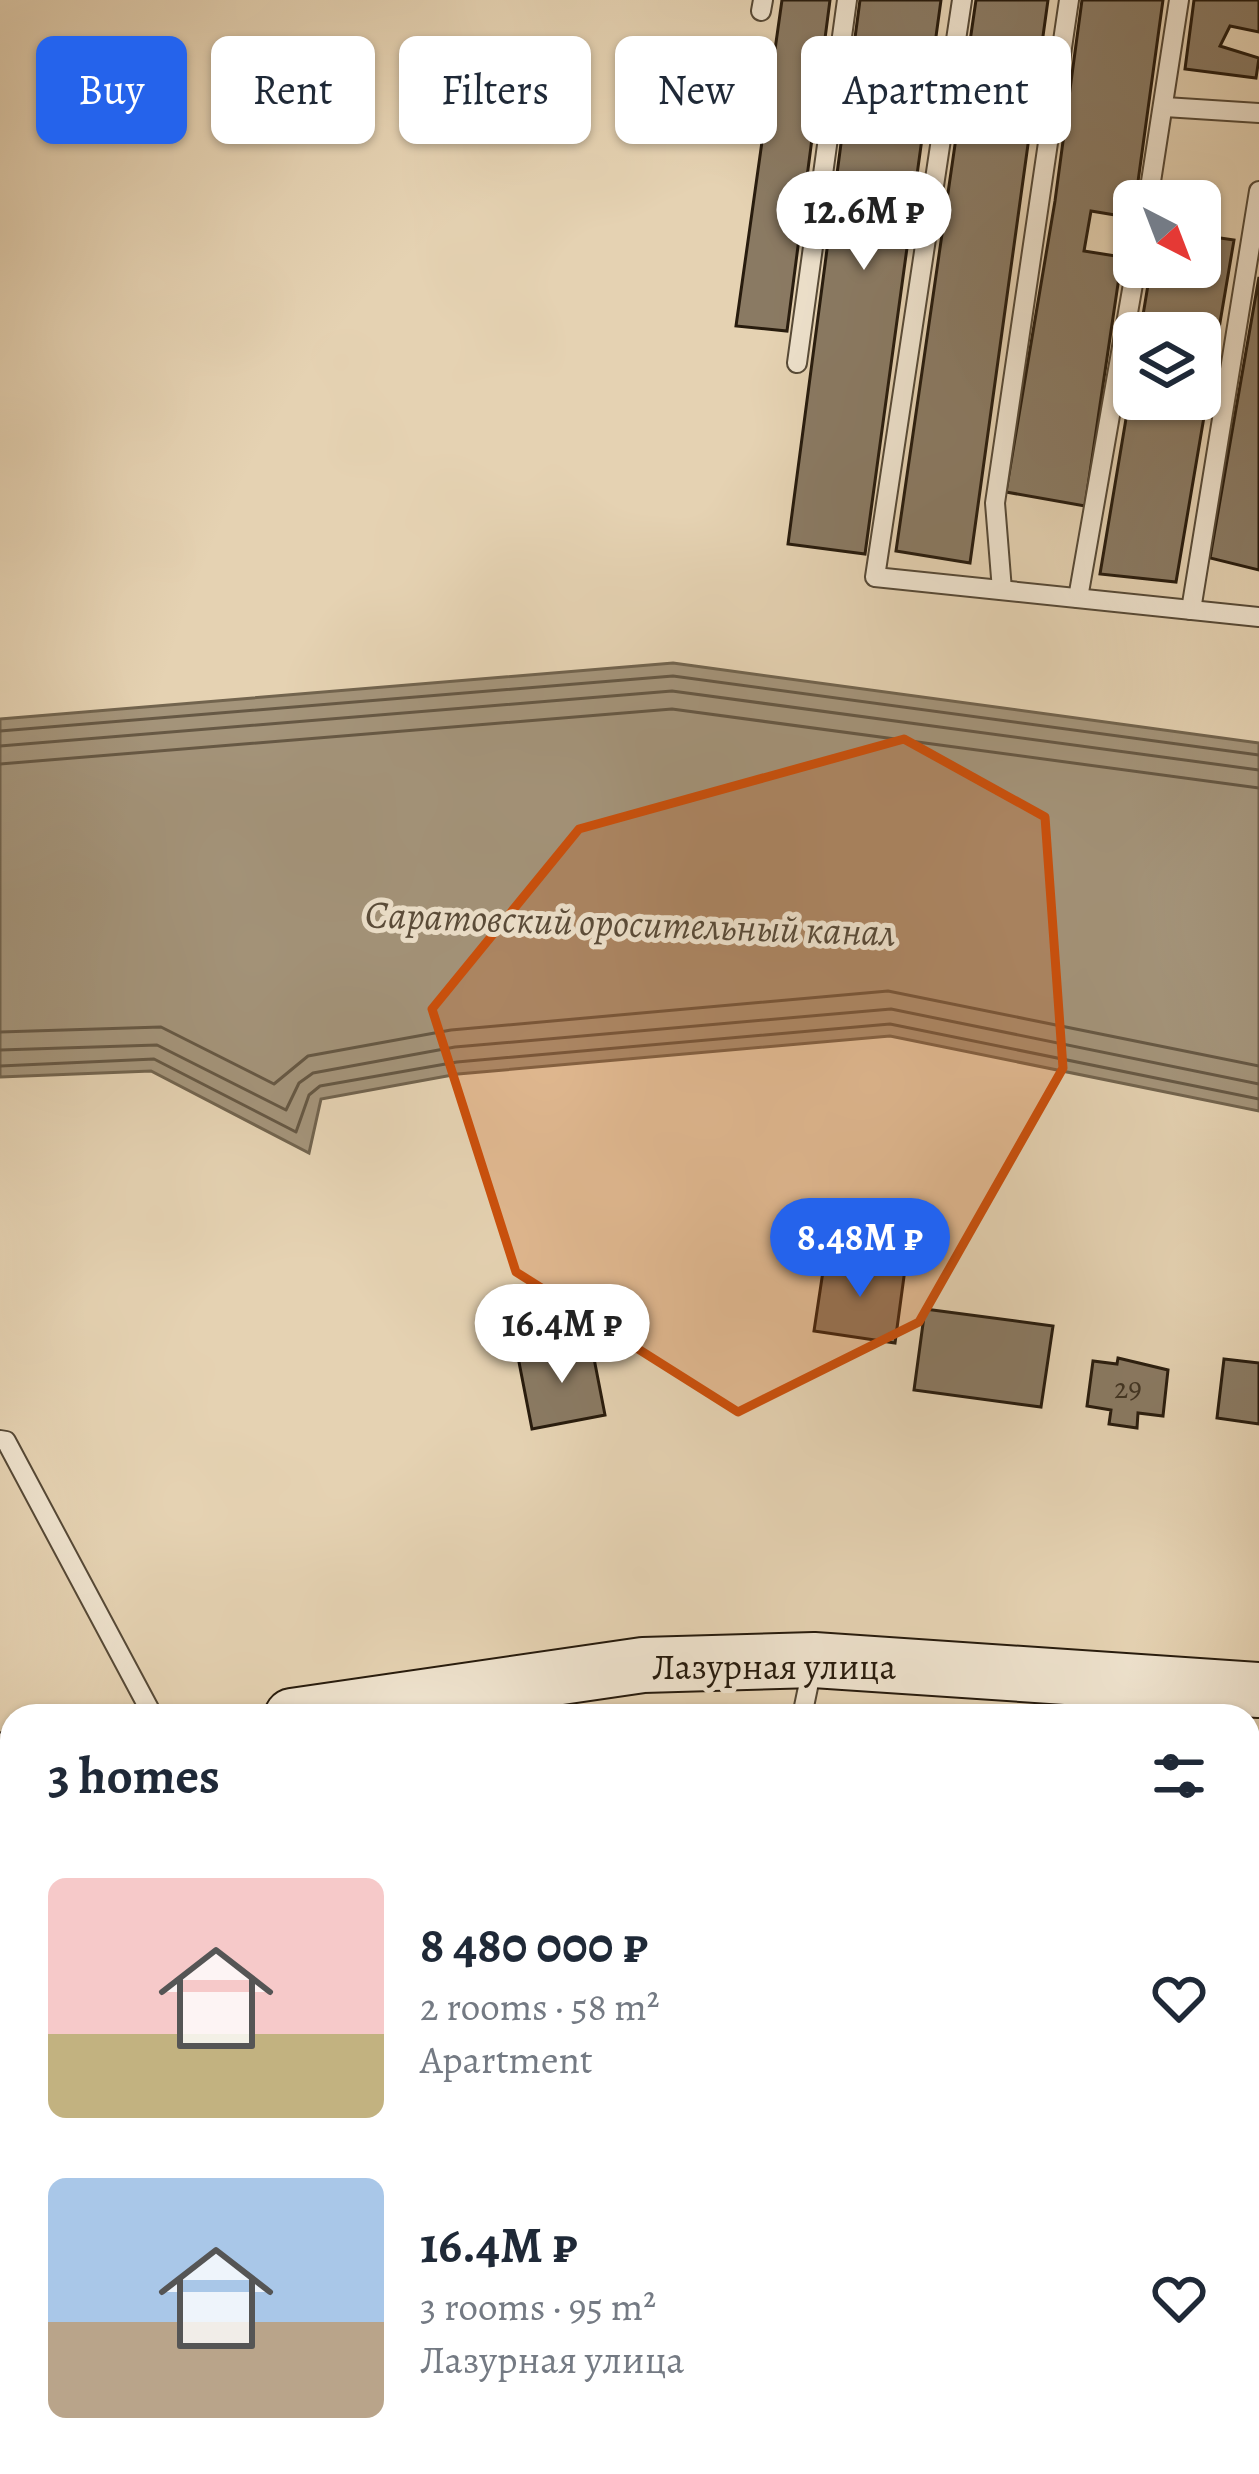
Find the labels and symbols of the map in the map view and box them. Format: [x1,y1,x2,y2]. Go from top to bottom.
pin: 12.6M ₽ [753,171,975,273]
north arrow [1113,180,1221,288]
water label: Саратовский оросительный канал [364,887,897,959]
pin: 8.48M ₽ [749,1198,971,1300]
pin: 16.4M ₽ [451,1284,673,1386]
house number: 29 [1114,1368,1142,1408]
street label: Лазурная улица [652,1642,896,1691]

